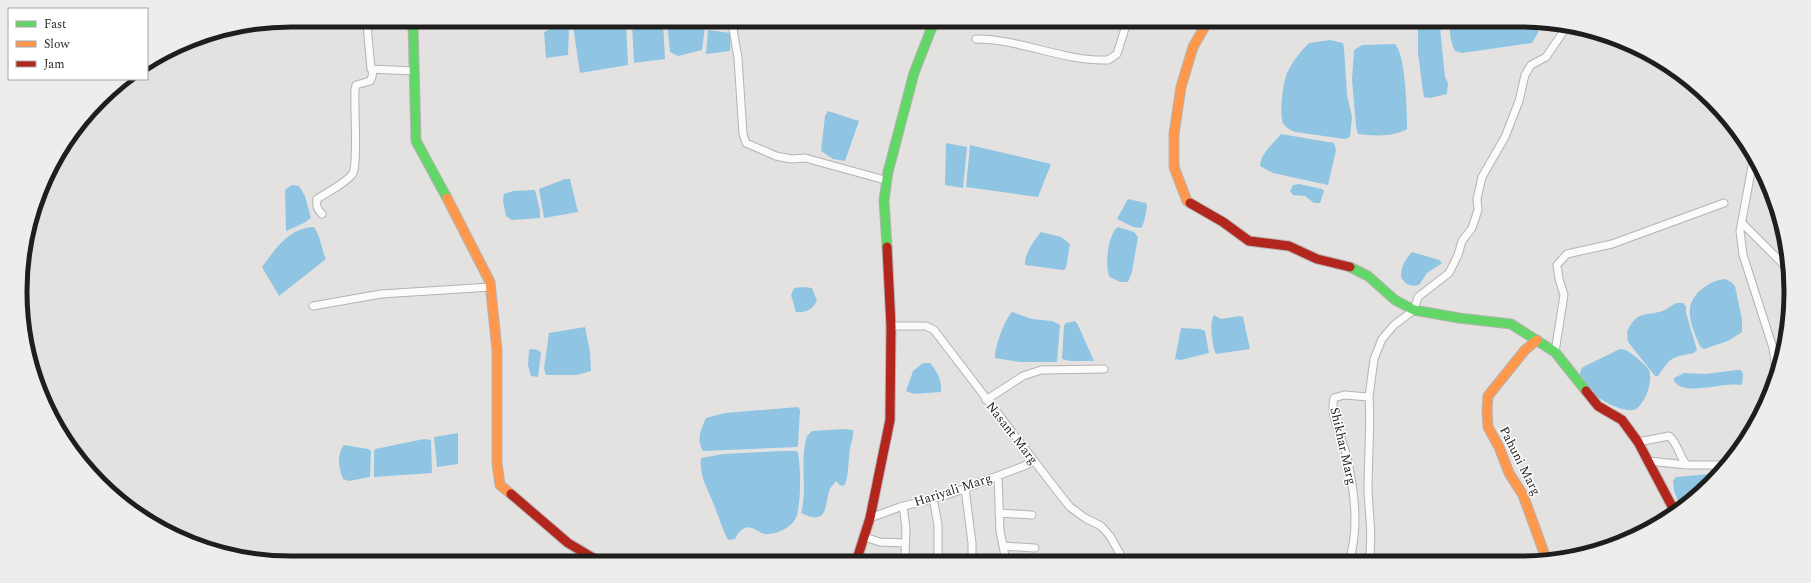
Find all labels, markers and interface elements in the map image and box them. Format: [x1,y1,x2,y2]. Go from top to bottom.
legend [8,8,148,80]
text: Fast [44,15,66,34]
text: Slow [44,35,70,54]
text: Jam [44,55,65,74]
street label: Nasant Marg [981,397,1043,469]
street label: Shikhar Marg [1324,405,1362,487]
street label: Pahuni Marg [1494,423,1546,499]
street label: Hariyali Marg [911,468,995,512]

